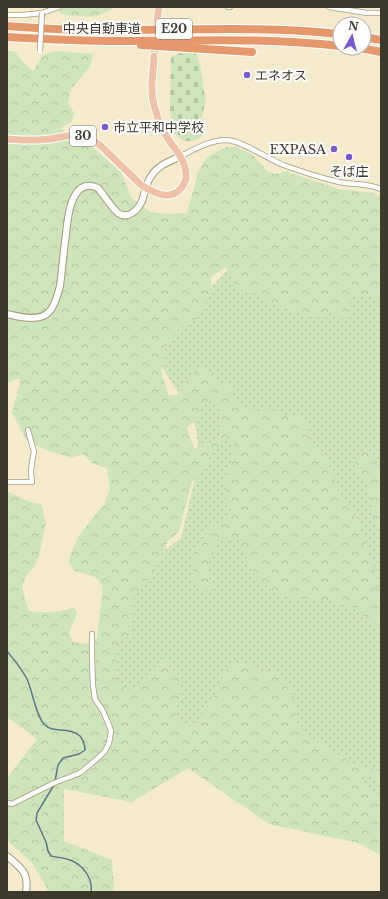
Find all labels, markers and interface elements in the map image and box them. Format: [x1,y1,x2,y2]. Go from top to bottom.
north arrow [332,16,372,56]
text: N [347,18,360,34]
road number: E20 [156,19,192,39]
street label: 中央自動車道 [63,20,141,37]
place label: エネオス [255,67,307,84]
marker: エネオス [242,70,252,80]
place label: 市立平和中学校 [113,119,204,136]
marker: 市立平和中学校 [100,122,110,132]
road number: 30 [70,126,96,146]
place label: EXPASA [269,141,327,158]
marker: EXPASA [329,144,339,154]
marker: そば庄 [344,152,354,162]
place label: そば庄 [329,163,369,180]

